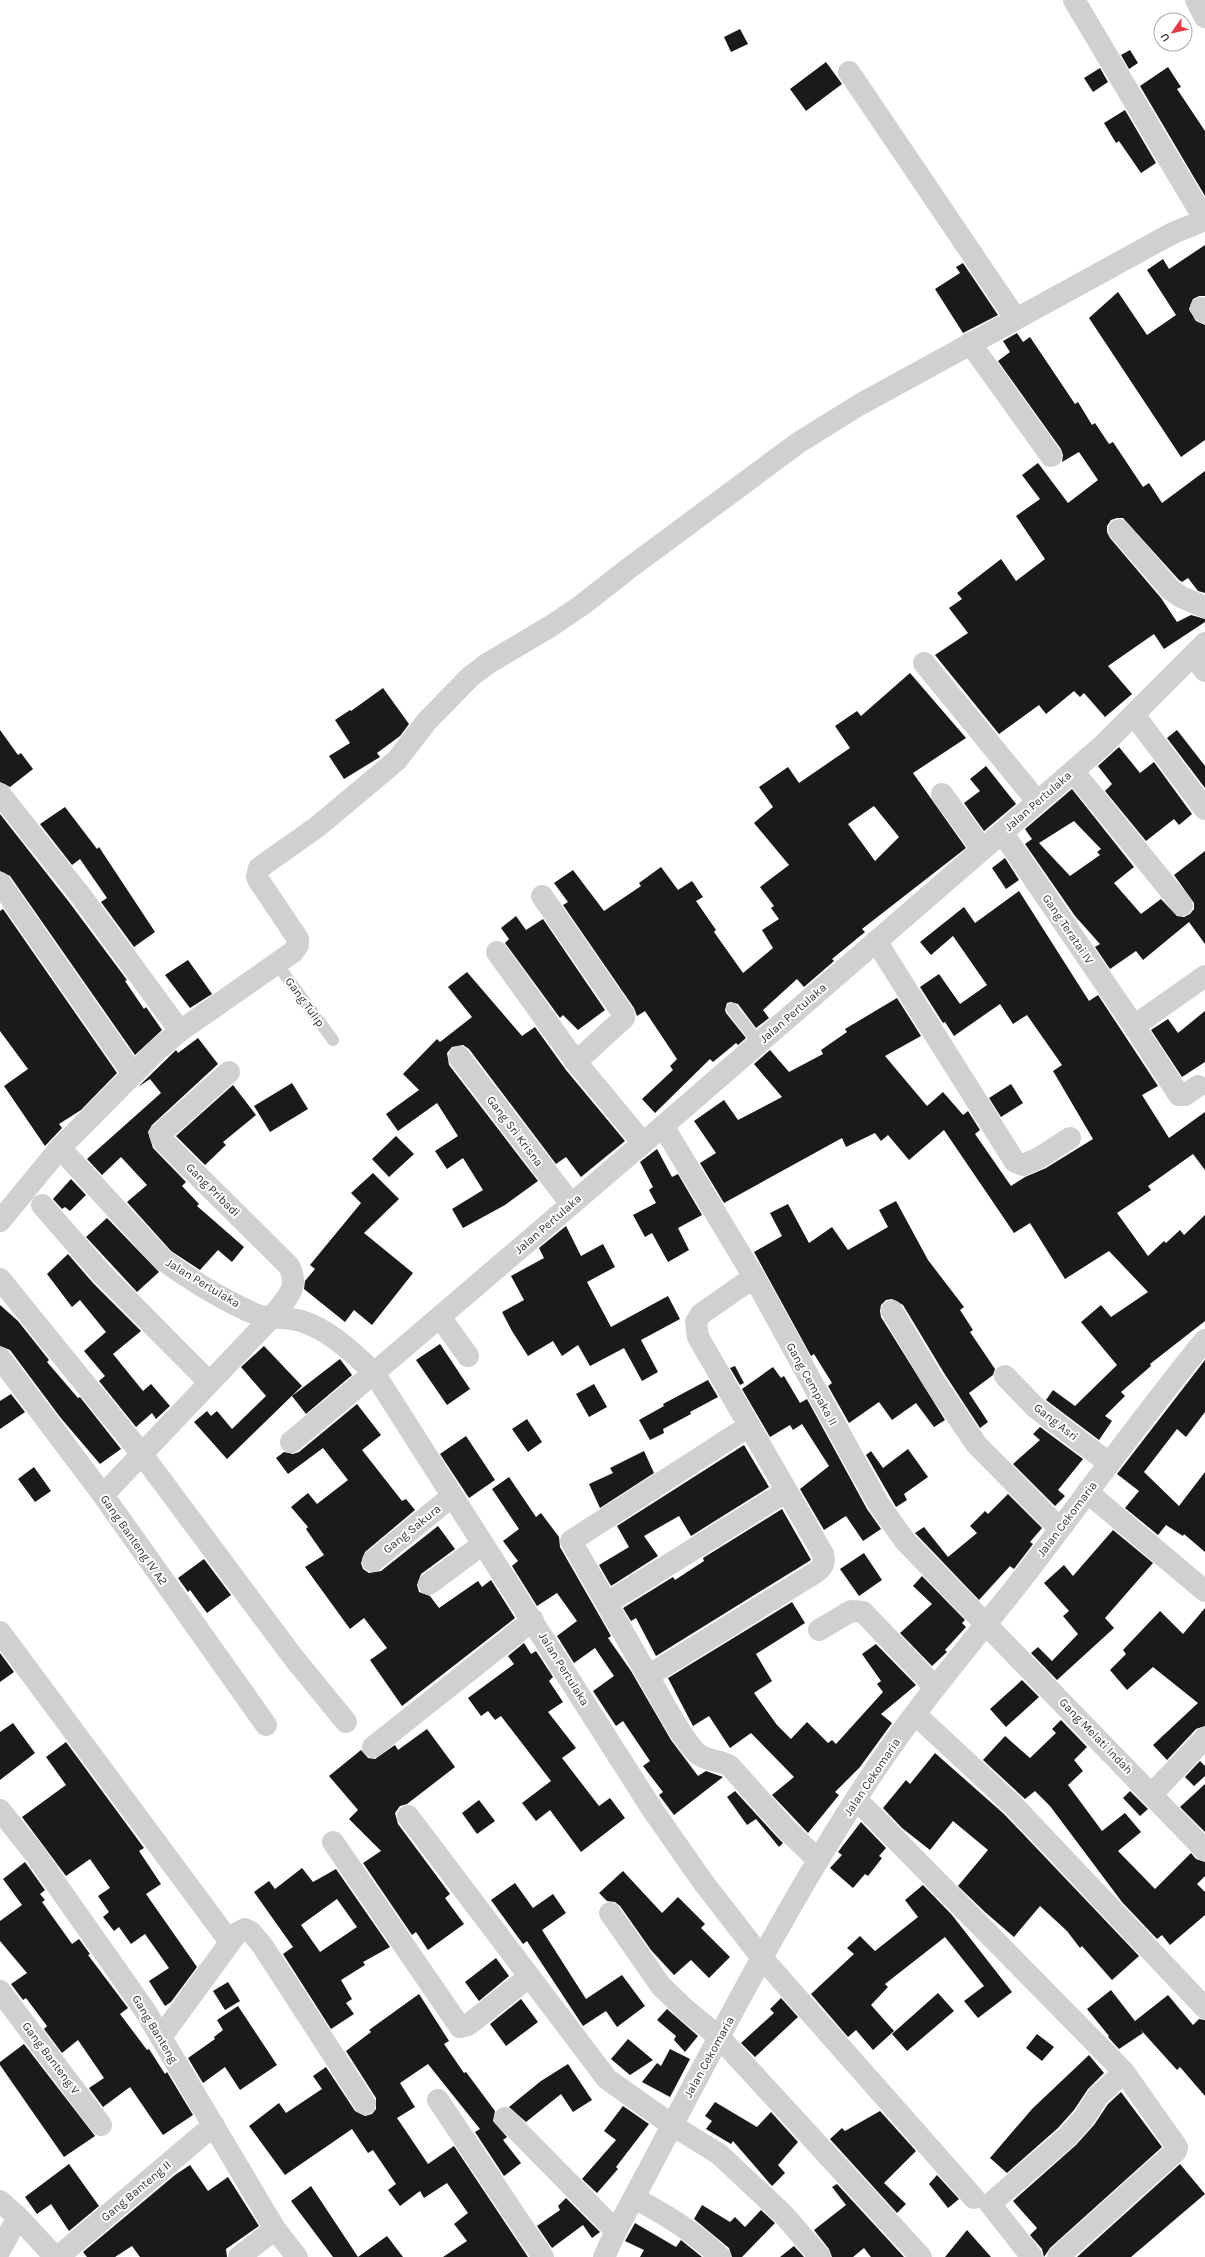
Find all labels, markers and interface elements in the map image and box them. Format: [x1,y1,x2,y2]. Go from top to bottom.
north arrow [1153,12,1193,52]
text: U [1158,31,1173,44]
street label: Jalan Pertulaka [1002,768,1074,834]
street label: Gang Teratai IV [1040,891,1097,967]
street label: Gang Tulip [282,975,328,1029]
street label: Jalan Pertulaka [757,980,829,1046]
street label: Gang Sri Krisna [484,1093,546,1169]
street label: Gang Pribadi [183,1160,243,1220]
street label: Jalan Pertulaka [512,1191,584,1257]
street label: Jalan Pertulaka [163,1255,243,1311]
street label: Gang Cempaka II [783,1340,841,1428]
street label: Gang Asri [1031,1400,1081,1444]
street label: Jalan Cekomaria [1034,1479,1100,1559]
street label: Gang Banteng IV A2 [98,1492,170,1588]
street label: Gang Sakura [380,1502,444,1556]
street label: Jalan Pertulaka [536,1630,592,1708]
street label: Gang Melati Indah [1056,1695,1136,1777]
street label: Jalan Cekomaria [841,1735,903,1819]
street label: Gang Banteng [129,1992,181,2066]
street label: Jalan Cekomaria [681,2014,737,2100]
street label: Gang Banteng V [19,2019,83,2097]
street label: Gang Banteng II [98,2158,174,2224]

